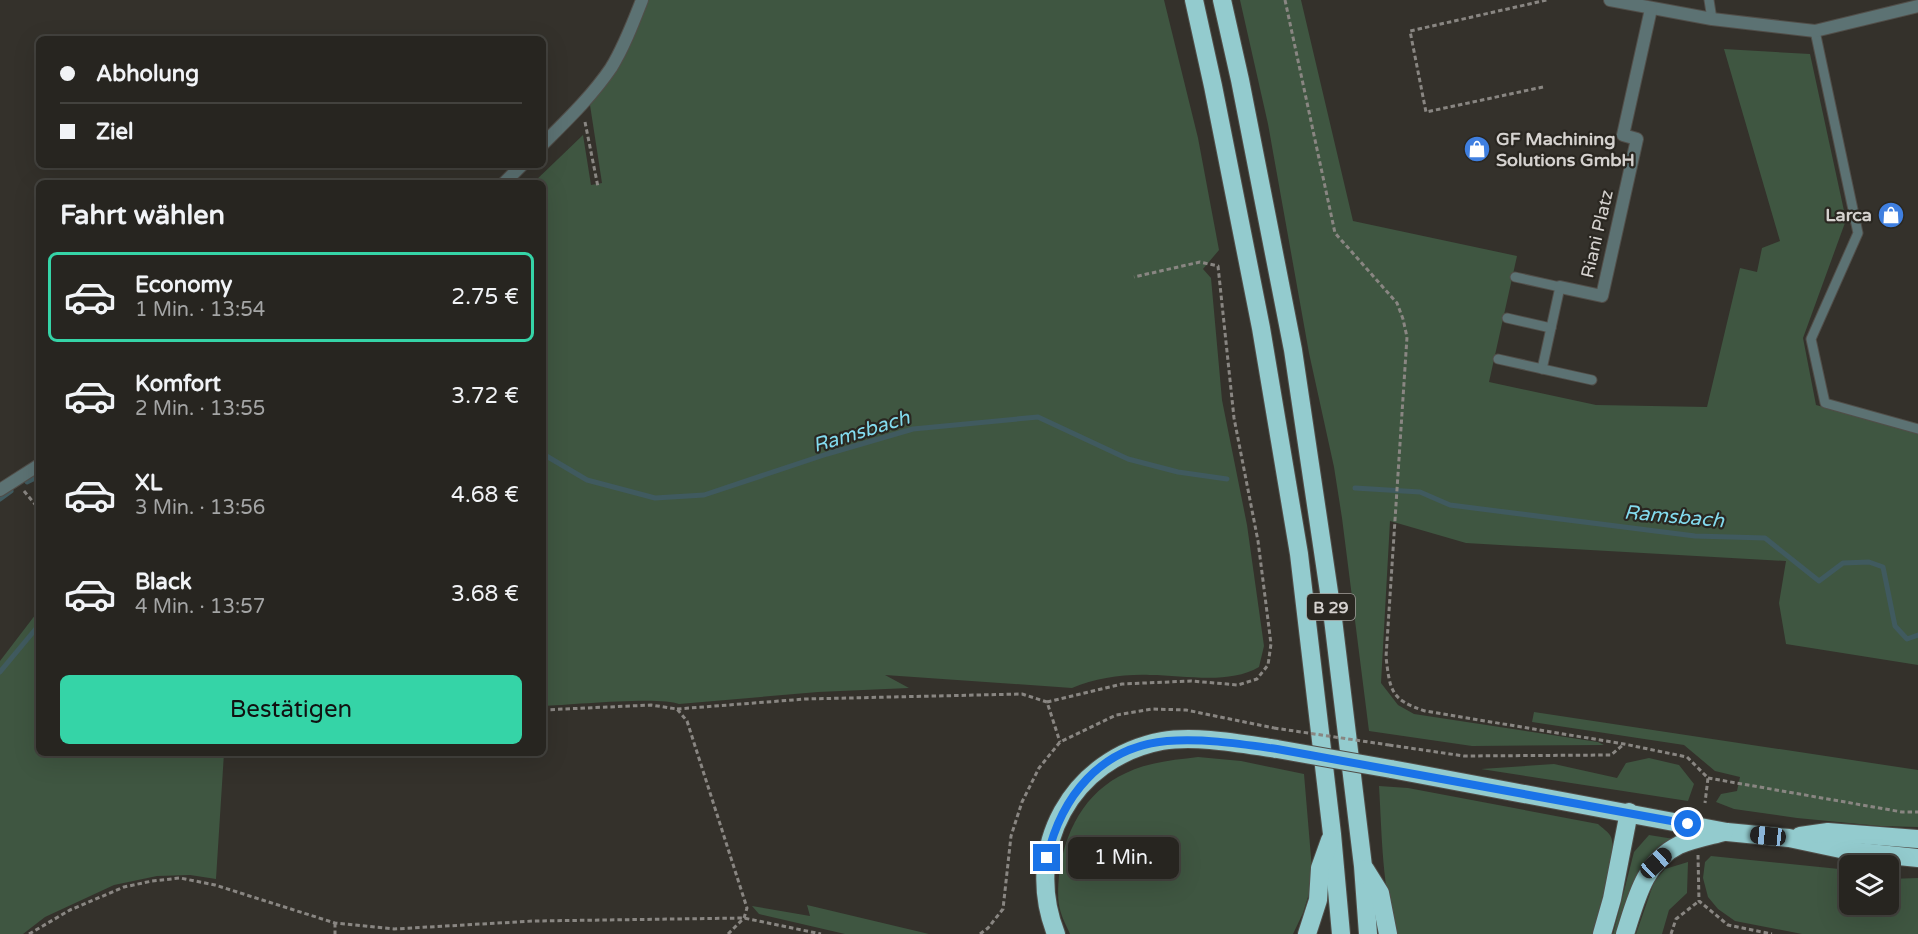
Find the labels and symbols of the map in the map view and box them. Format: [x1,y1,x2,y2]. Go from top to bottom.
place label: GF Machining Solutions GmbH [1496,128,1635,171]
shop icon: GF Machining Solutions GmbH [1462,134,1492,164]
street label: Riani Platz [1576,188,1618,280]
shop icon: Larca [1876,200,1906,230]
place label: Larca [1825,204,1872,226]
water label: Ramsbach [810,406,913,458]
water label: Ramsbach [1623,501,1726,533]
road number: B 29 [1307,594,1355,620]
route start [1674,810,1701,837]
car [1749,825,1787,847]
callout: 1 Min. [1068,837,1179,879]
route end [1033,844,1060,871]
car [1637,844,1675,882]

